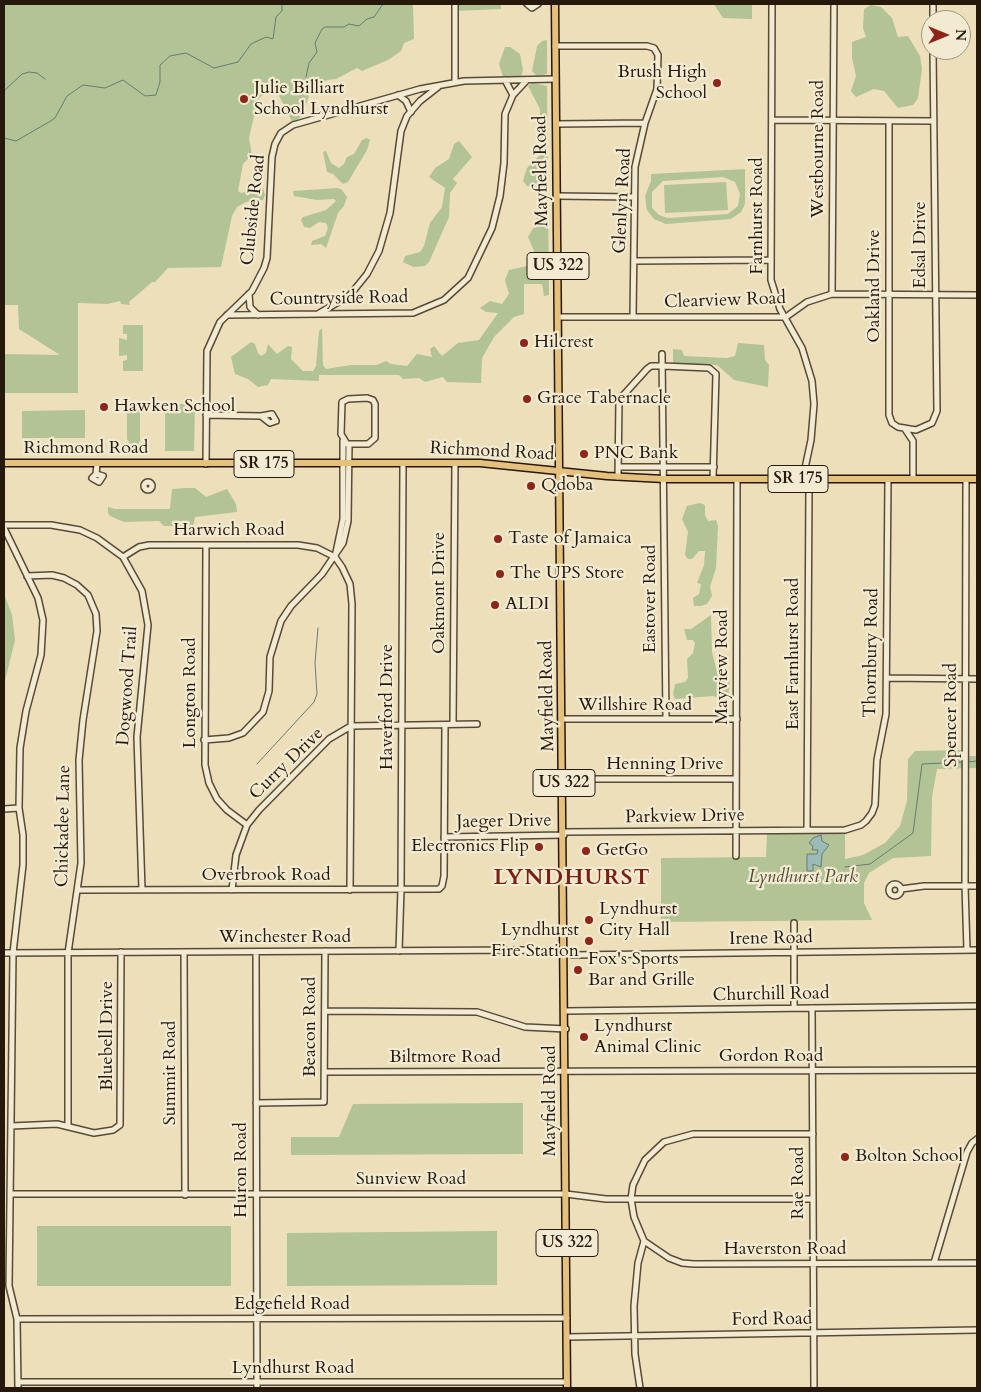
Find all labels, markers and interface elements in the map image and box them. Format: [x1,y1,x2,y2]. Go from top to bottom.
north arrow [921,10,971,60]
text: N [951,29,970,41]
place label: Brush High School [618,62,707,104]
marker: Brush High School [711,77,723,89]
place label: Julie Billiart School Lyndhurst [254,78,388,120]
street label: Westbourne Road [808,80,830,218]
marker: Julie Billiart School Lyndhurst [238,93,250,105]
street label: Mayfield Road [530,115,554,227]
street label: Glenlyn Road [609,148,637,254]
street label: Clubside Road [237,154,271,266]
street label: Farnhurst Road [747,157,769,275]
street label: Edsal Drive [910,201,932,289]
street label: Oakland Drive [864,229,886,343]
road number: US 322 [527,252,589,280]
street label: Countryside Road [270,287,408,311]
street label: Clearview Road [664,288,786,314]
place label: Hilcrest [534,332,593,354]
marker: Hilcrest [518,337,530,349]
place label: Grace Tabernacle [537,388,671,410]
marker: Grace Tabernacle [521,393,533,405]
place label: Hawken School [114,396,235,418]
marker: Hawken School [98,401,110,413]
street label: Richmond Road [24,438,148,460]
street label: Richmond Road [429,438,555,466]
place label: PNC Bank [594,443,678,465]
marker: PNC Bank [578,448,590,460]
road number: SR 175 [234,450,294,478]
road number: SR 175 [768,466,828,492]
place label: Qdoba [541,475,593,497]
marker: Qdoba [525,480,537,492]
street label: Harwich Road [173,520,285,542]
place label: Taste of Jamaica [508,528,632,550]
street label: Oakmont Drive [429,532,451,654]
marker: Taste of Jamaica [492,533,504,545]
street label: Eastover Road [640,545,662,653]
place label: The UPS Store [510,563,624,585]
marker: The UPS Store [494,568,506,580]
street label: East Farnhurst Road [783,578,805,730]
street label: Thornbury Road [860,588,884,718]
place label: ALDI [505,594,549,616]
marker: ALDI [489,599,501,611]
street label: Mayview Road [712,609,734,725]
street label: Dogwood Trail [113,625,143,747]
street label: Longton Road [180,638,202,748]
street label: Mayfield Road [536,640,560,752]
street label: Haverford Drive [377,644,399,770]
street label: Spencer Road [941,663,963,767]
street label: Willshire Road [578,695,692,717]
street label: Curry Drive [245,723,329,805]
street label: Henning Drive [606,754,724,776]
street label: Chickadee Lane [52,765,76,887]
road number: US 322 [533,770,595,796]
street label: Parkview Drive [625,805,745,829]
street label: Jaeger Drive [456,810,552,834]
place label: Electronics Flip [411,836,529,858]
place label: GetGo [596,840,648,862]
marker: Electronics Flip [533,841,545,853]
marker: GetGo [580,845,592,857]
street label: Overbrook Road [201,865,331,887]
district label: LYNDHURST [492,866,652,892]
park label: Lyndhurst Park [748,867,858,889]
place label: Lyndhurst City Hall [599,899,677,942]
marker: Lyndhurst City Hall [583,914,595,926]
place label: Lyndhurst Fire Station [491,920,579,962]
street label: Winchester Road [219,927,351,949]
street label: Irene Road [729,927,813,951]
marker: Lyndhurst Fire Station [583,935,595,947]
place label: Fox's Sports Bar and Grille [588,949,695,992]
marker: Fox's Sports Bar and Grille [572,964,584,976]
street label: Beacon Road [300,977,322,1077]
street label: Bluebell Drive [97,981,119,1091]
street label: Churchill Road [712,983,830,1007]
place label: Lyndhurst Animal Clinic [594,1016,701,1058]
street label: Summit Road [160,1021,182,1125]
marker: Lyndhurst Animal Clinic [578,1031,590,1043]
street label: Mayfield Road [540,1045,562,1157]
street label: Gordon Road [719,1046,823,1068]
street label: Biltmore Road [389,1047,501,1069]
street label: Huron Road [231,1122,253,1218]
place label: Bolton School [855,1146,963,1168]
street label: Rae Road [788,1147,810,1219]
marker: Bolton School [839,1151,851,1163]
street label: Sunview Road [356,1169,466,1191]
road number: US 322 [536,1230,598,1256]
street label: Haverston Road [724,1239,846,1261]
street label: Edgefield Road [234,1294,350,1316]
street label: Ford Road [732,1308,812,1332]
street label: Lyndhurst Road [232,1358,354,1380]

